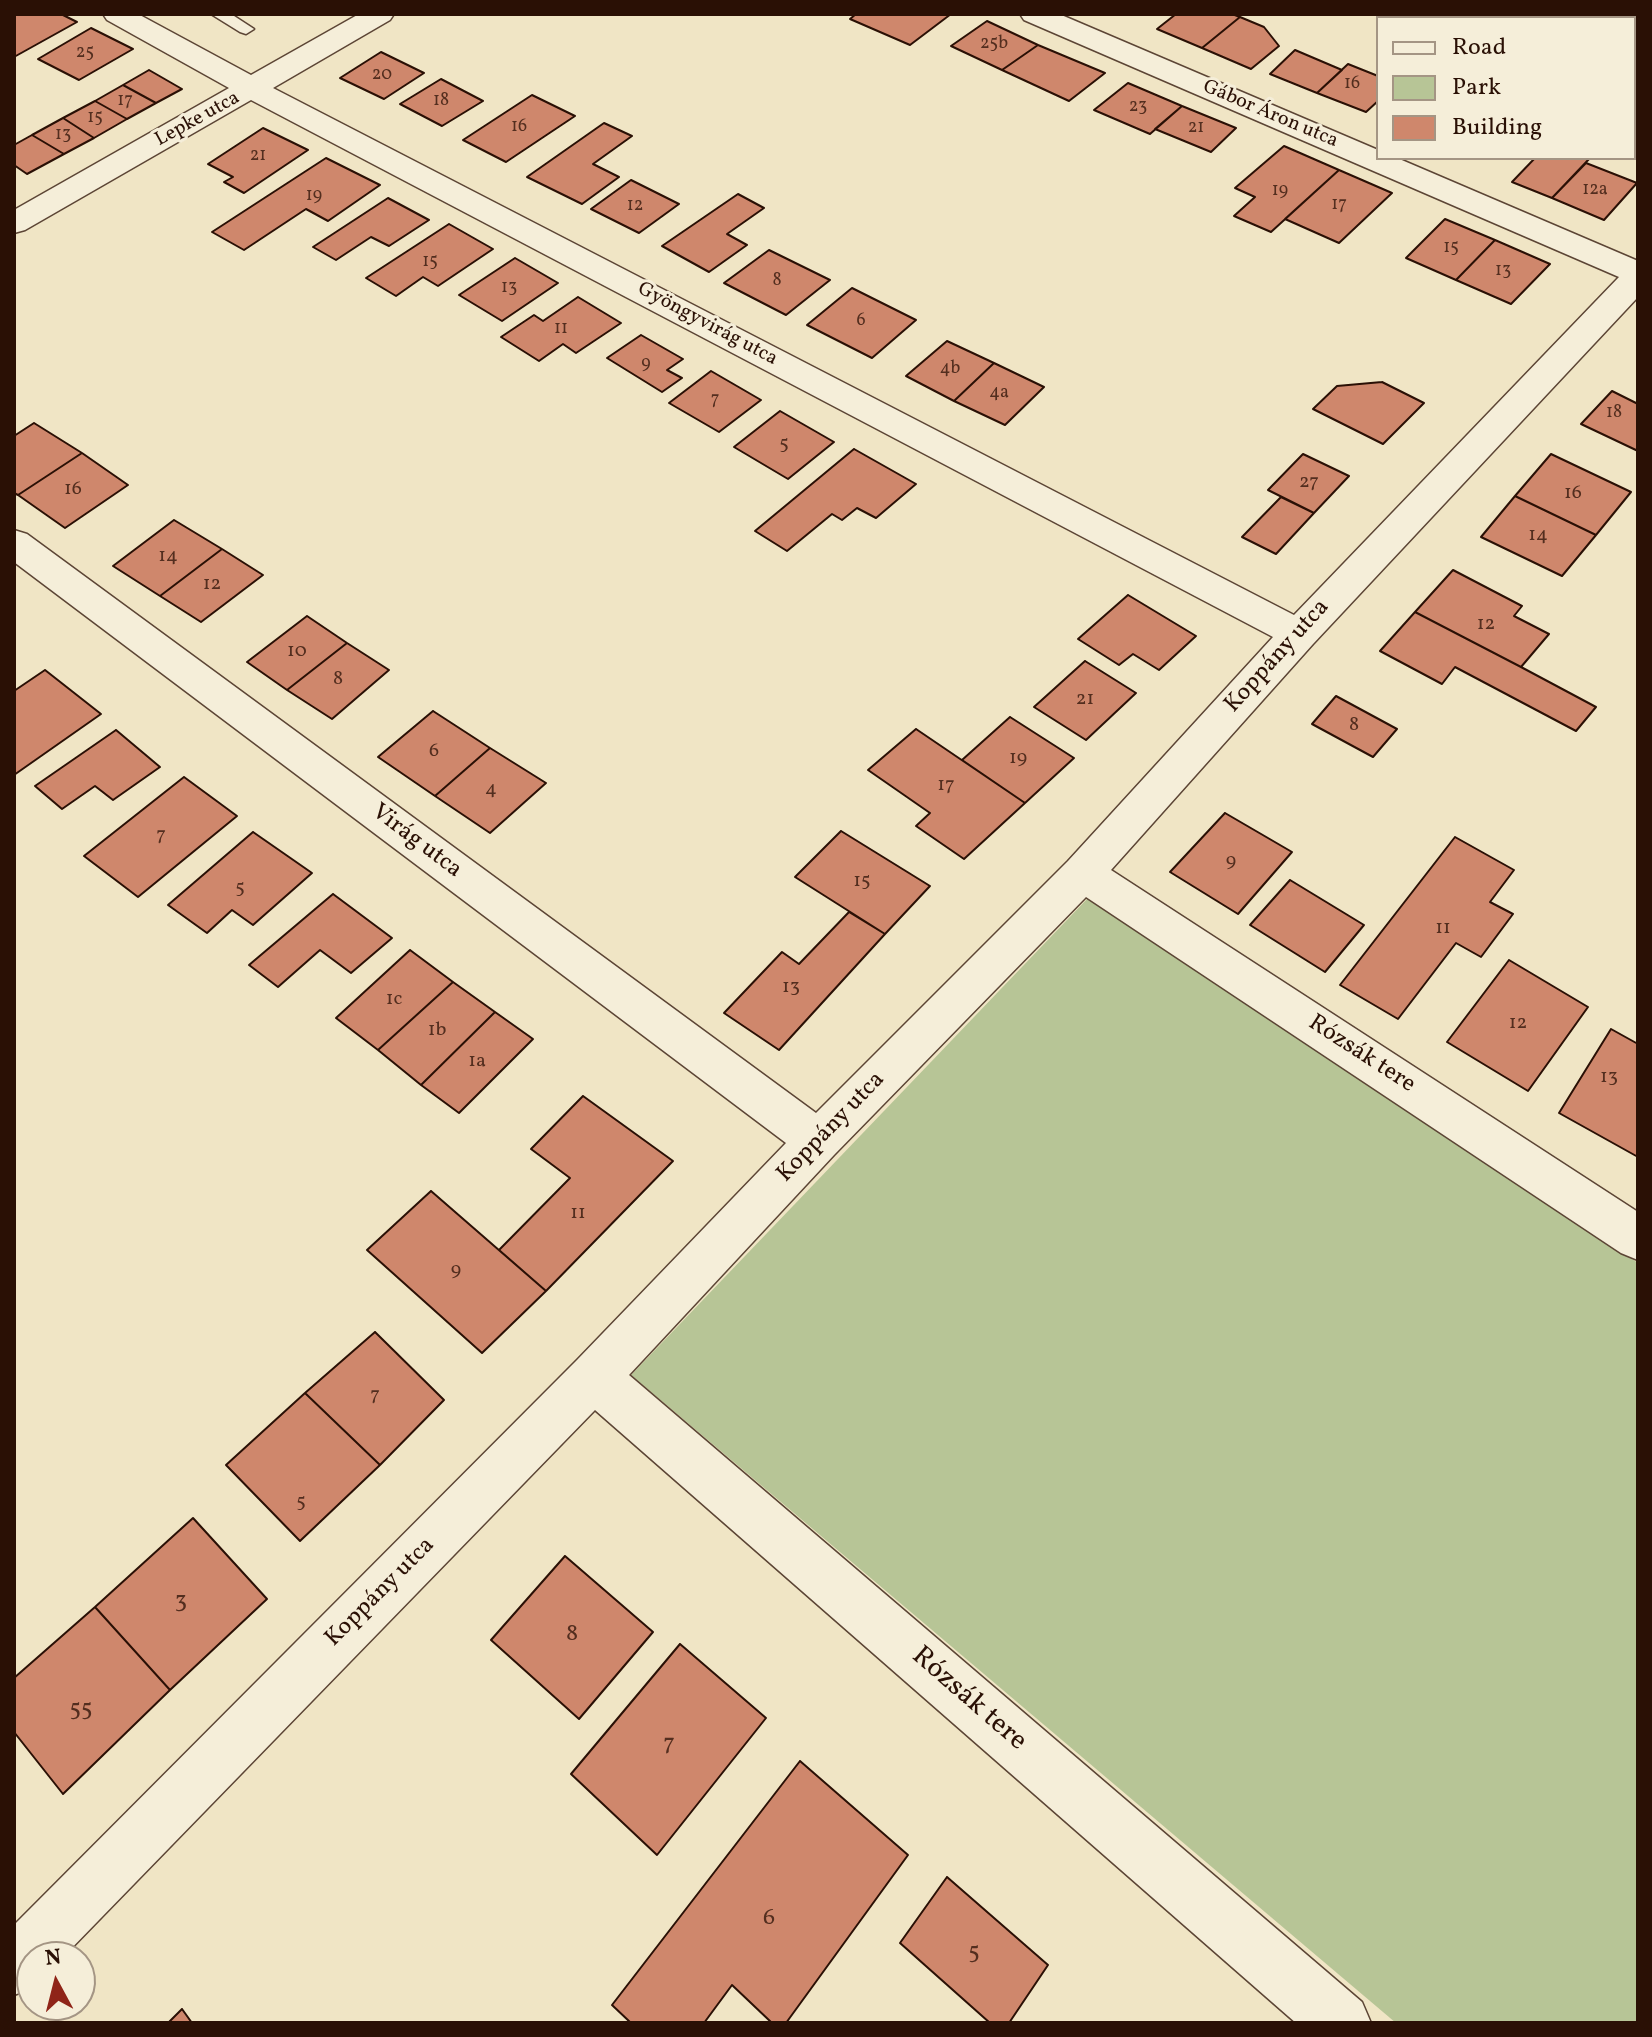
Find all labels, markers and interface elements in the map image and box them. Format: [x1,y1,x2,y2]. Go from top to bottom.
legend [1376,16,1636,160]
text: Road [1452,31,1506,65]
house number: 25b [980,34,1008,56]
house number: 25 [76,43,94,65]
house number: 20 [372,65,392,87]
text: Park [1452,71,1501,105]
house number: 16 [1344,74,1360,96]
street label: Gábor Áron utca [1199,76,1341,154]
street label: Lepke utca [152,87,244,153]
house number: 17 [117,91,133,113]
house number: 18 [433,91,449,113]
house number: 23 [1129,97,1147,119]
house number: 15 [87,108,103,130]
text: Building [1452,111,1542,145]
house number: 16 [511,117,527,139]
house number: 21 [1188,118,1204,140]
house number: 13 [55,125,71,147]
house number: 21 [250,146,266,168]
house number: 12a [1582,180,1608,202]
house number: 19 [1272,181,1288,203]
house number: 19 [306,186,322,208]
house number: 17 [1331,195,1347,217]
house number: 12 [627,196,643,218]
house number: 15 [1443,238,1459,260]
house number: 15 [422,252,438,274]
house number: 13 [1495,261,1511,283]
house number: 8 [772,271,782,293]
house number: 13 [501,278,517,300]
street label: Gyöngyvirág utca [633,278,781,372]
house number: 6 [856,311,866,333]
house number: 11 [554,319,568,341]
house number: 9 [641,354,651,376]
house number: 4b [940,359,960,381]
house number: 4a [989,383,1009,405]
house number: 7 [711,390,719,412]
house number: 18 [1606,403,1622,425]
house number: 5 [779,433,789,457]
house number: 27 [1299,471,1319,495]
house number: 16 [64,478,82,502]
house number: 16 [1564,482,1582,506]
house number: 14 [1528,524,1548,548]
house number: 14 [158,545,178,569]
house number: 12 [203,573,221,597]
street label: Koppány utca [1219,594,1337,720]
house number: 12 [1477,613,1495,637]
house number: 10 [287,640,307,664]
house number: 8 [333,668,343,692]
house number: 21 [1076,688,1094,712]
house number: 8 [1349,714,1359,738]
house number: 6 [429,740,439,764]
house number: 19 [1009,747,1027,771]
house number: 17 [937,774,955,798]
house number: 4 [485,778,497,802]
street label: Virág utca [365,799,467,885]
house number: 7 [156,824,166,848]
house number: 9 [1226,850,1236,874]
house number: 15 [853,870,871,894]
house number: 5 [235,877,245,901]
house number: 11 [1435,917,1451,941]
house number: 13 [782,976,800,1000]
house number: 1c [386,988,402,1012]
street label: Rózsák tere [1302,1010,1420,1100]
house number: 12 [1509,1012,1527,1036]
house number: 1b [428,1019,446,1043]
house number: 1a [468,1050,486,1074]
house number: 13 [1600,1066,1618,1090]
street label: Koppány utca [772,1067,892,1189]
house number: 11 [570,1202,586,1226]
house number: 9 [451,1259,461,1283]
house number: 7 [370,1384,380,1408]
house number: 5 [296,1491,306,1515]
street label: Koppány utca [320,1532,442,1654]
house number: 3 [175,1589,187,1617]
house number: 8 [566,1622,578,1650]
street label: Rózsák tere [903,1641,1033,1759]
house number: 55 [69,1697,93,1725]
house number: 7 [663,1732,675,1760]
house number: 6 [763,1906,775,1934]
house number: 5 [968,1940,980,1968]
north arrow [16,1941,96,2021]
text: N [43,1942,63,1975]

